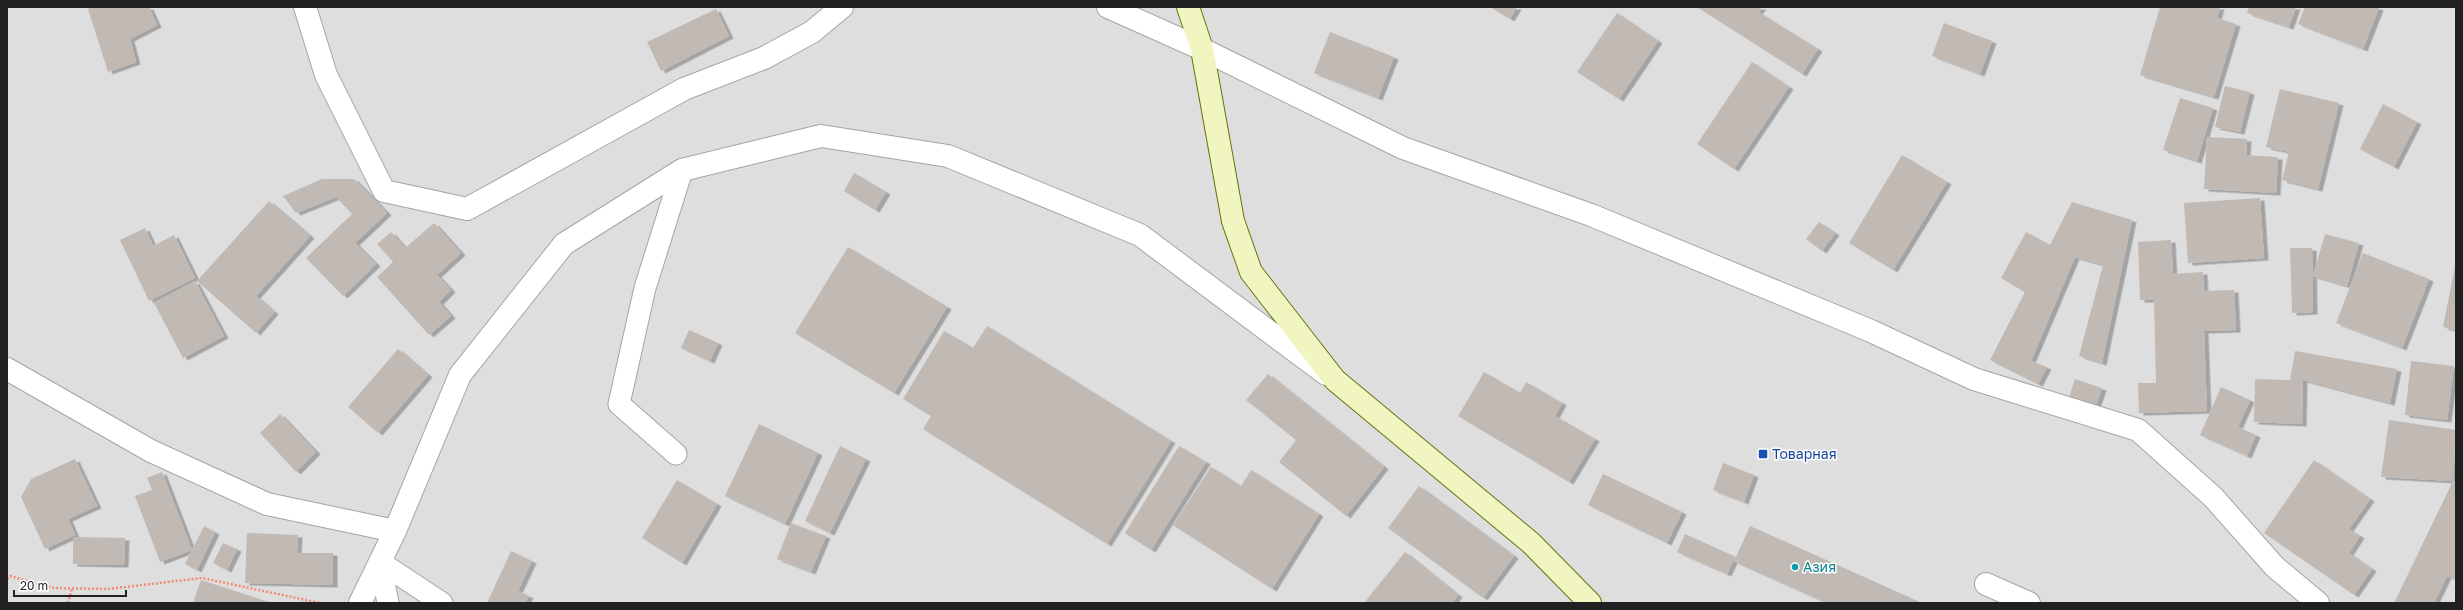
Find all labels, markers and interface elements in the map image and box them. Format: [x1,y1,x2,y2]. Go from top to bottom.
place label: Товарная [1772,445,1837,462]
marker: Товарная [1757,448,1769,460]
place label: Азия [1803,558,1836,575]
marker: Азия [1790,562,1800,572]
scale bar [14,572,126,598]
text: 20 m [20,578,48,593]

